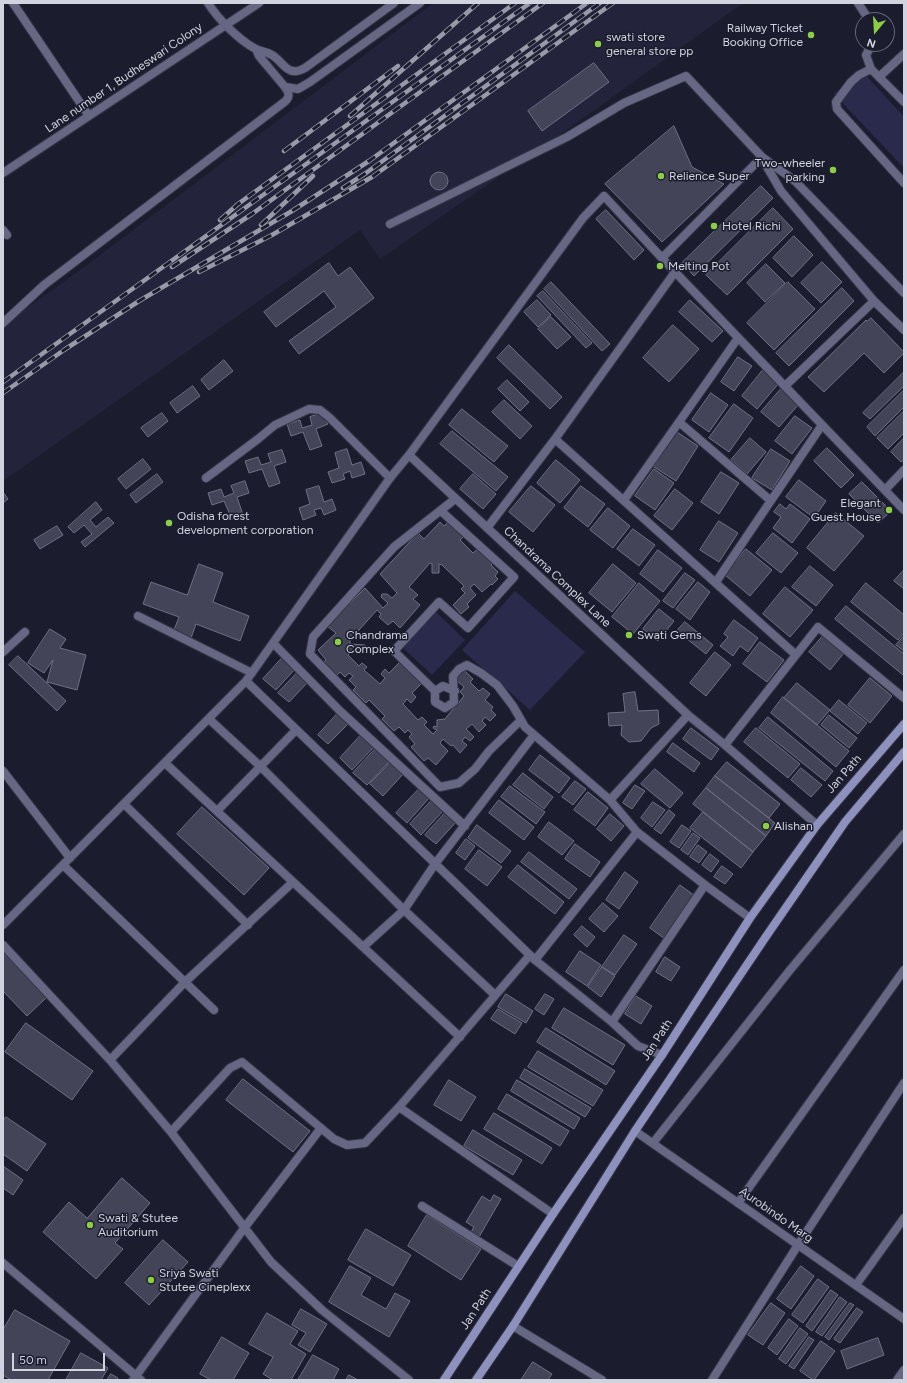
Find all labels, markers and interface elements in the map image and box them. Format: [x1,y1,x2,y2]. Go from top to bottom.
north arrow [855,12,895,52]
street label: Lane number 1, Budheswari Colony [43,20,205,136]
place label: Railway Ticket Booking Office [722,21,803,49]
place label: swati store general store pp [606,30,693,58]
marker: Railway Ticket Booking Office [806,30,816,40]
text: N [865,35,878,50]
marker: swati store general store pp [593,39,603,49]
place label: Two-wheeler parking [755,156,825,184]
marker: Two-wheeler parking [828,165,838,175]
place label: Relience Super [669,169,750,183]
marker: Relience Super [656,171,666,181]
place label: Hotel Richi [722,219,781,233]
marker: Hotel Richi [709,221,719,231]
place label: Melting Pot [668,259,730,273]
marker: Melting Pot [655,261,665,271]
place label: Elegant Guest House [811,496,881,524]
marker: Elegant Guest House [884,505,894,515]
place label: Odisha forest development corporation [177,509,313,537]
marker: Odisha forest development corporation [164,518,174,528]
street label: Chandrama Complex Lane [501,524,613,630]
place label: Chandrama Complex [346,628,408,656]
place label: Swati Gems [637,628,702,642]
marker: Swati Gems [624,630,634,640]
marker: Chandrama Complex [333,637,343,647]
street label: Jan Path [823,752,865,796]
place label: Alishan [774,819,813,833]
marker: Alishan [761,821,771,831]
street label: Jan Path [638,1017,676,1063]
street label: Aurobindo Marg [736,1184,816,1246]
place label: Swati & Stutee Auditorium [98,1211,178,1239]
marker: Swati & Stutee Auditorium [85,1220,95,1230]
place label: Sriya Swati Stutee Cineplexx [159,1266,250,1294]
marker: Sriya Swati Stutee Cineplexx [146,1275,156,1285]
street label: Jan Path [457,1286,495,1332]
scale bar [14,1345,107,1371]
text: 50 m [19,1353,47,1367]

